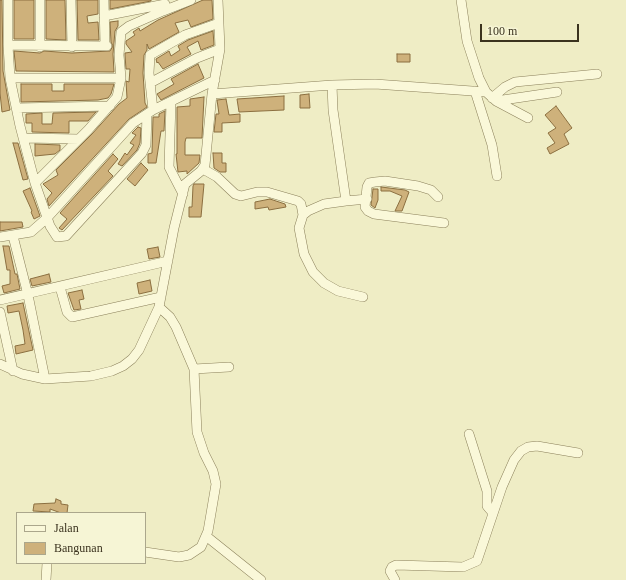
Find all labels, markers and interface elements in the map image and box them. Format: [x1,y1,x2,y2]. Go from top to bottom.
scale bar [482,16,581,42]
text: 100 m [487,24,517,38]
legend [16,512,146,564]
text: Jalan [54,521,79,535]
text: Bangunan [54,541,103,555]

